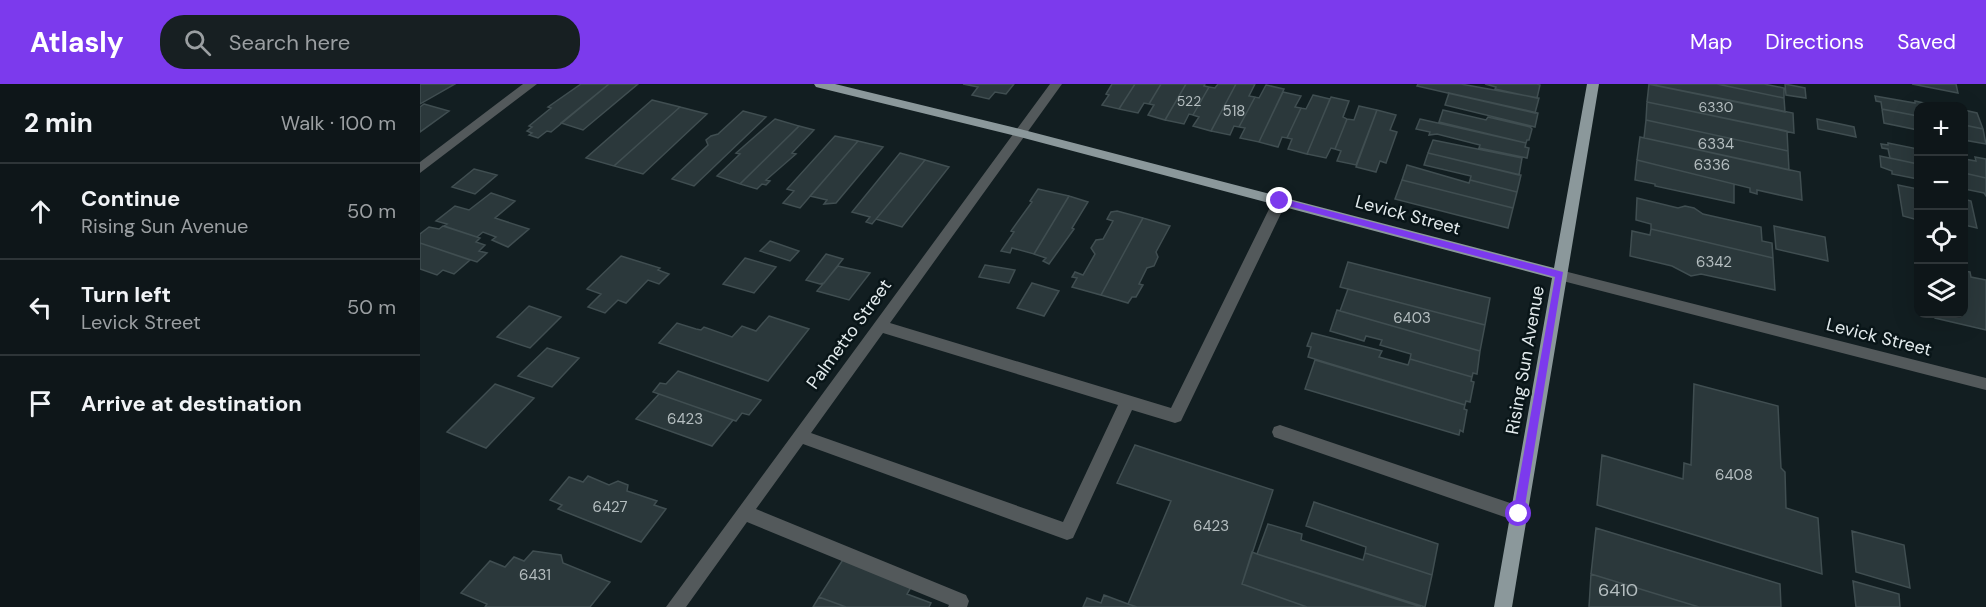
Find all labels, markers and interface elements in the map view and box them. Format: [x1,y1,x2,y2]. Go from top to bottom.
search box [160,15,580,69]
text: Atlasly [30,24,124,61]
icon: search [181,26,214,59]
text: Search here [229,28,350,57]
text: Map [1690,28,1732,56]
text: Directions [1765,28,1864,56]
text: Saved [1897,28,1956,56]
house number: 522 [1177,92,1201,110]
house number: 6330 [1699,98,1733,116]
house number: 518 [1223,101,1245,121]
map controls [1914,102,1968,318]
button: + [1914,102,1968,156]
text: 2 min [24,106,93,140]
text: Walk · 100 m [281,110,396,136]
house number: 6334 [1698,134,1734,154]
house number: 6336 [1694,155,1730,175]
button: − [1914,156,1968,210]
text: Continue [81,184,180,213]
route end [1266,187,1292,213]
street label: Levick Street [1353,189,1463,241]
icon: ahead [24,195,57,228]
text: 50 m [347,198,396,224]
button: locate [1914,210,1968,264]
text: Rising Sun Avenue [81,213,248,239]
house number: 6342 [1696,252,1732,272]
button: layers [1914,264,1968,318]
street label: Palmetto Street [801,274,897,394]
text: Turn left [81,280,171,309]
street label: Rising Sun Avenue [1500,284,1550,436]
icon: left [24,291,57,324]
text: 50 m [347,294,396,320]
house number: 6403 [1393,308,1431,328]
text: Levick Street [81,309,201,335]
street label: Levick Street [1824,312,1934,362]
icon: arrive [24,387,57,420]
text: Arrive at destination [81,389,302,418]
house number: 6423 [667,409,703,429]
house number: 6408 [1715,465,1753,485]
house number: 6427 [593,497,627,517]
route start [1505,500,1531,526]
house number: 6423 [1193,516,1229,536]
house number: 6431 [519,565,551,585]
house number: 6410 [1598,578,1638,602]

